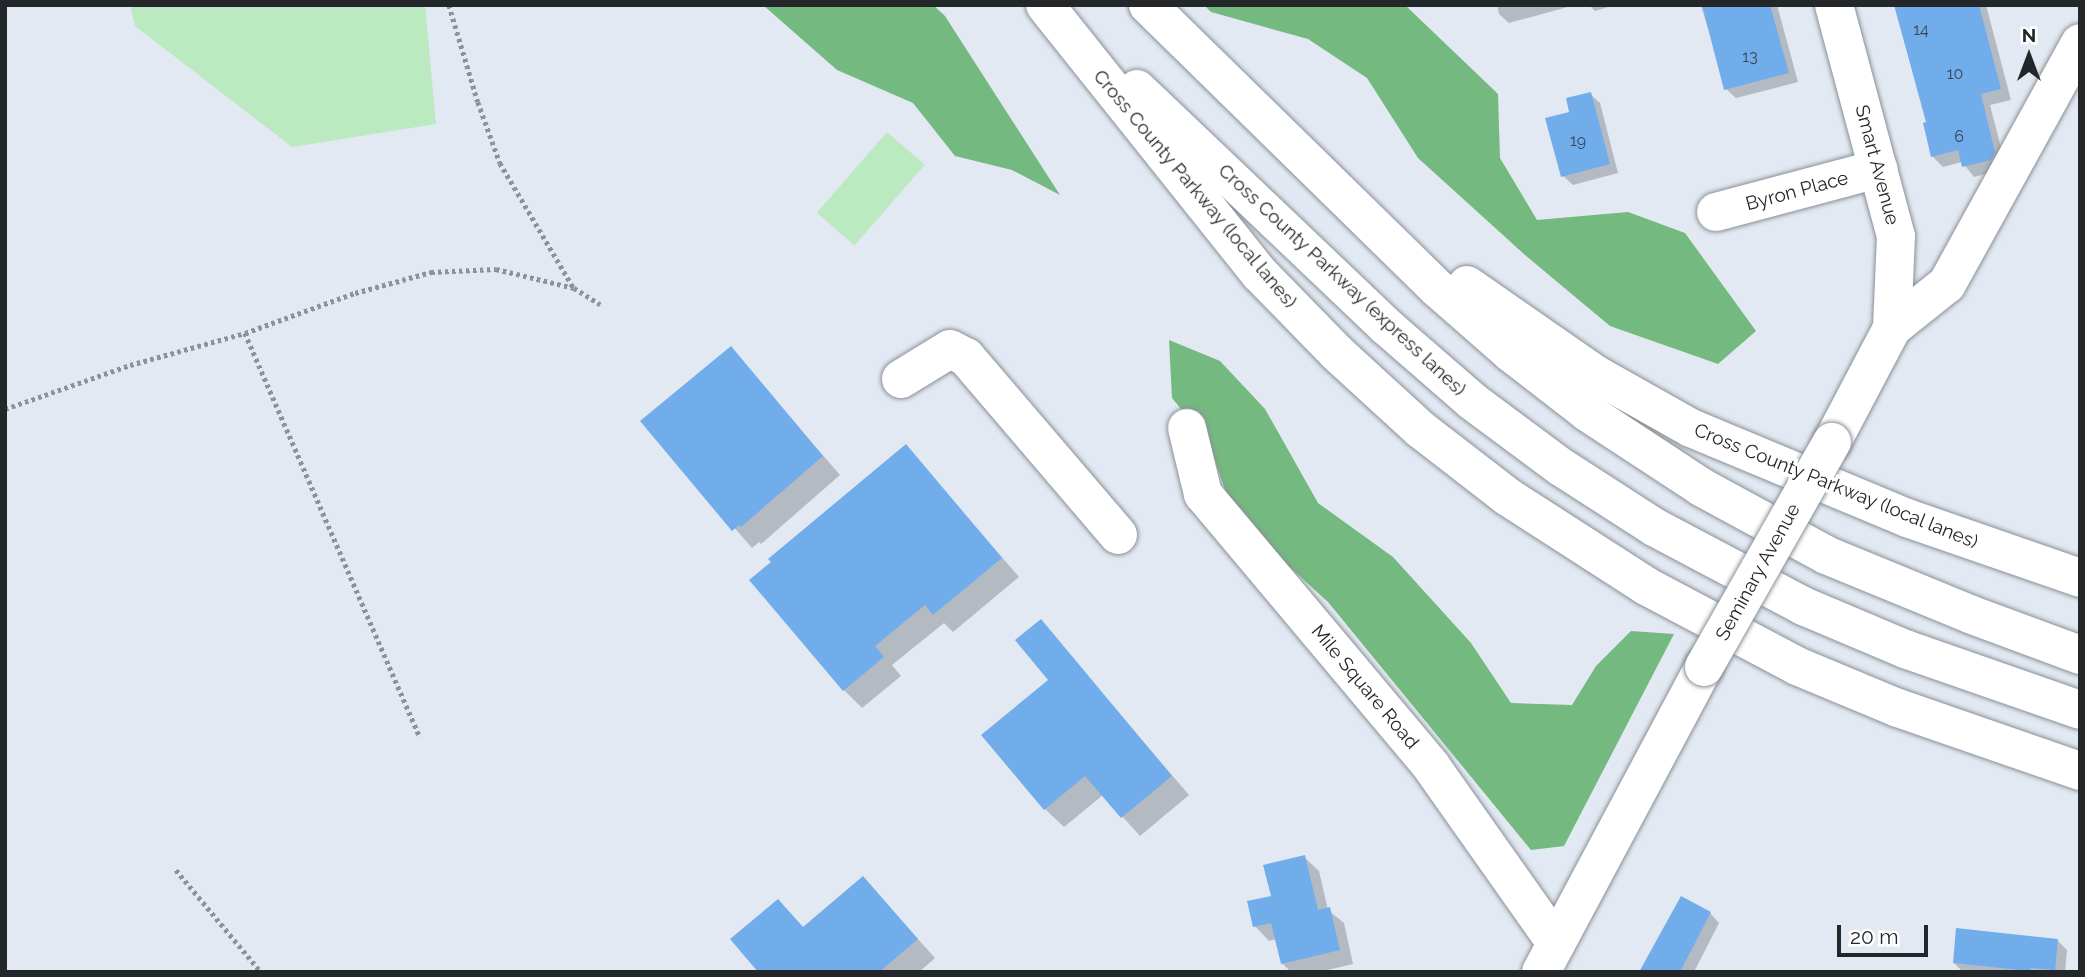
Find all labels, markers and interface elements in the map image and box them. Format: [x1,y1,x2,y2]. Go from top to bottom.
house number: 14 [1913,20,1929,40]
north arrow [1994,21,2064,91]
text: N [2022,24,2036,46]
house number: 13 [1742,47,1758,67]
house number: 10 [1947,64,1963,84]
street label: Cross County Parkway (local lanes) [1088,65,1302,313]
street label: Smart Avenue [1850,102,1904,228]
house number: 6 [1954,127,1964,147]
house number: 19 [1570,131,1586,151]
street label: Cross County Parkway (express lanes) [1213,159,1471,401]
street label: Byron Place [1743,166,1851,216]
street label: Cross County Parkway (local lanes) [1690,418,1982,554]
street label: Seminary Avenue [1711,499,1805,645]
street label: Mile Square Road [1307,620,1423,754]
scale bar [1840,911,1931,955]
text: 20 m [1850,924,1898,949]

